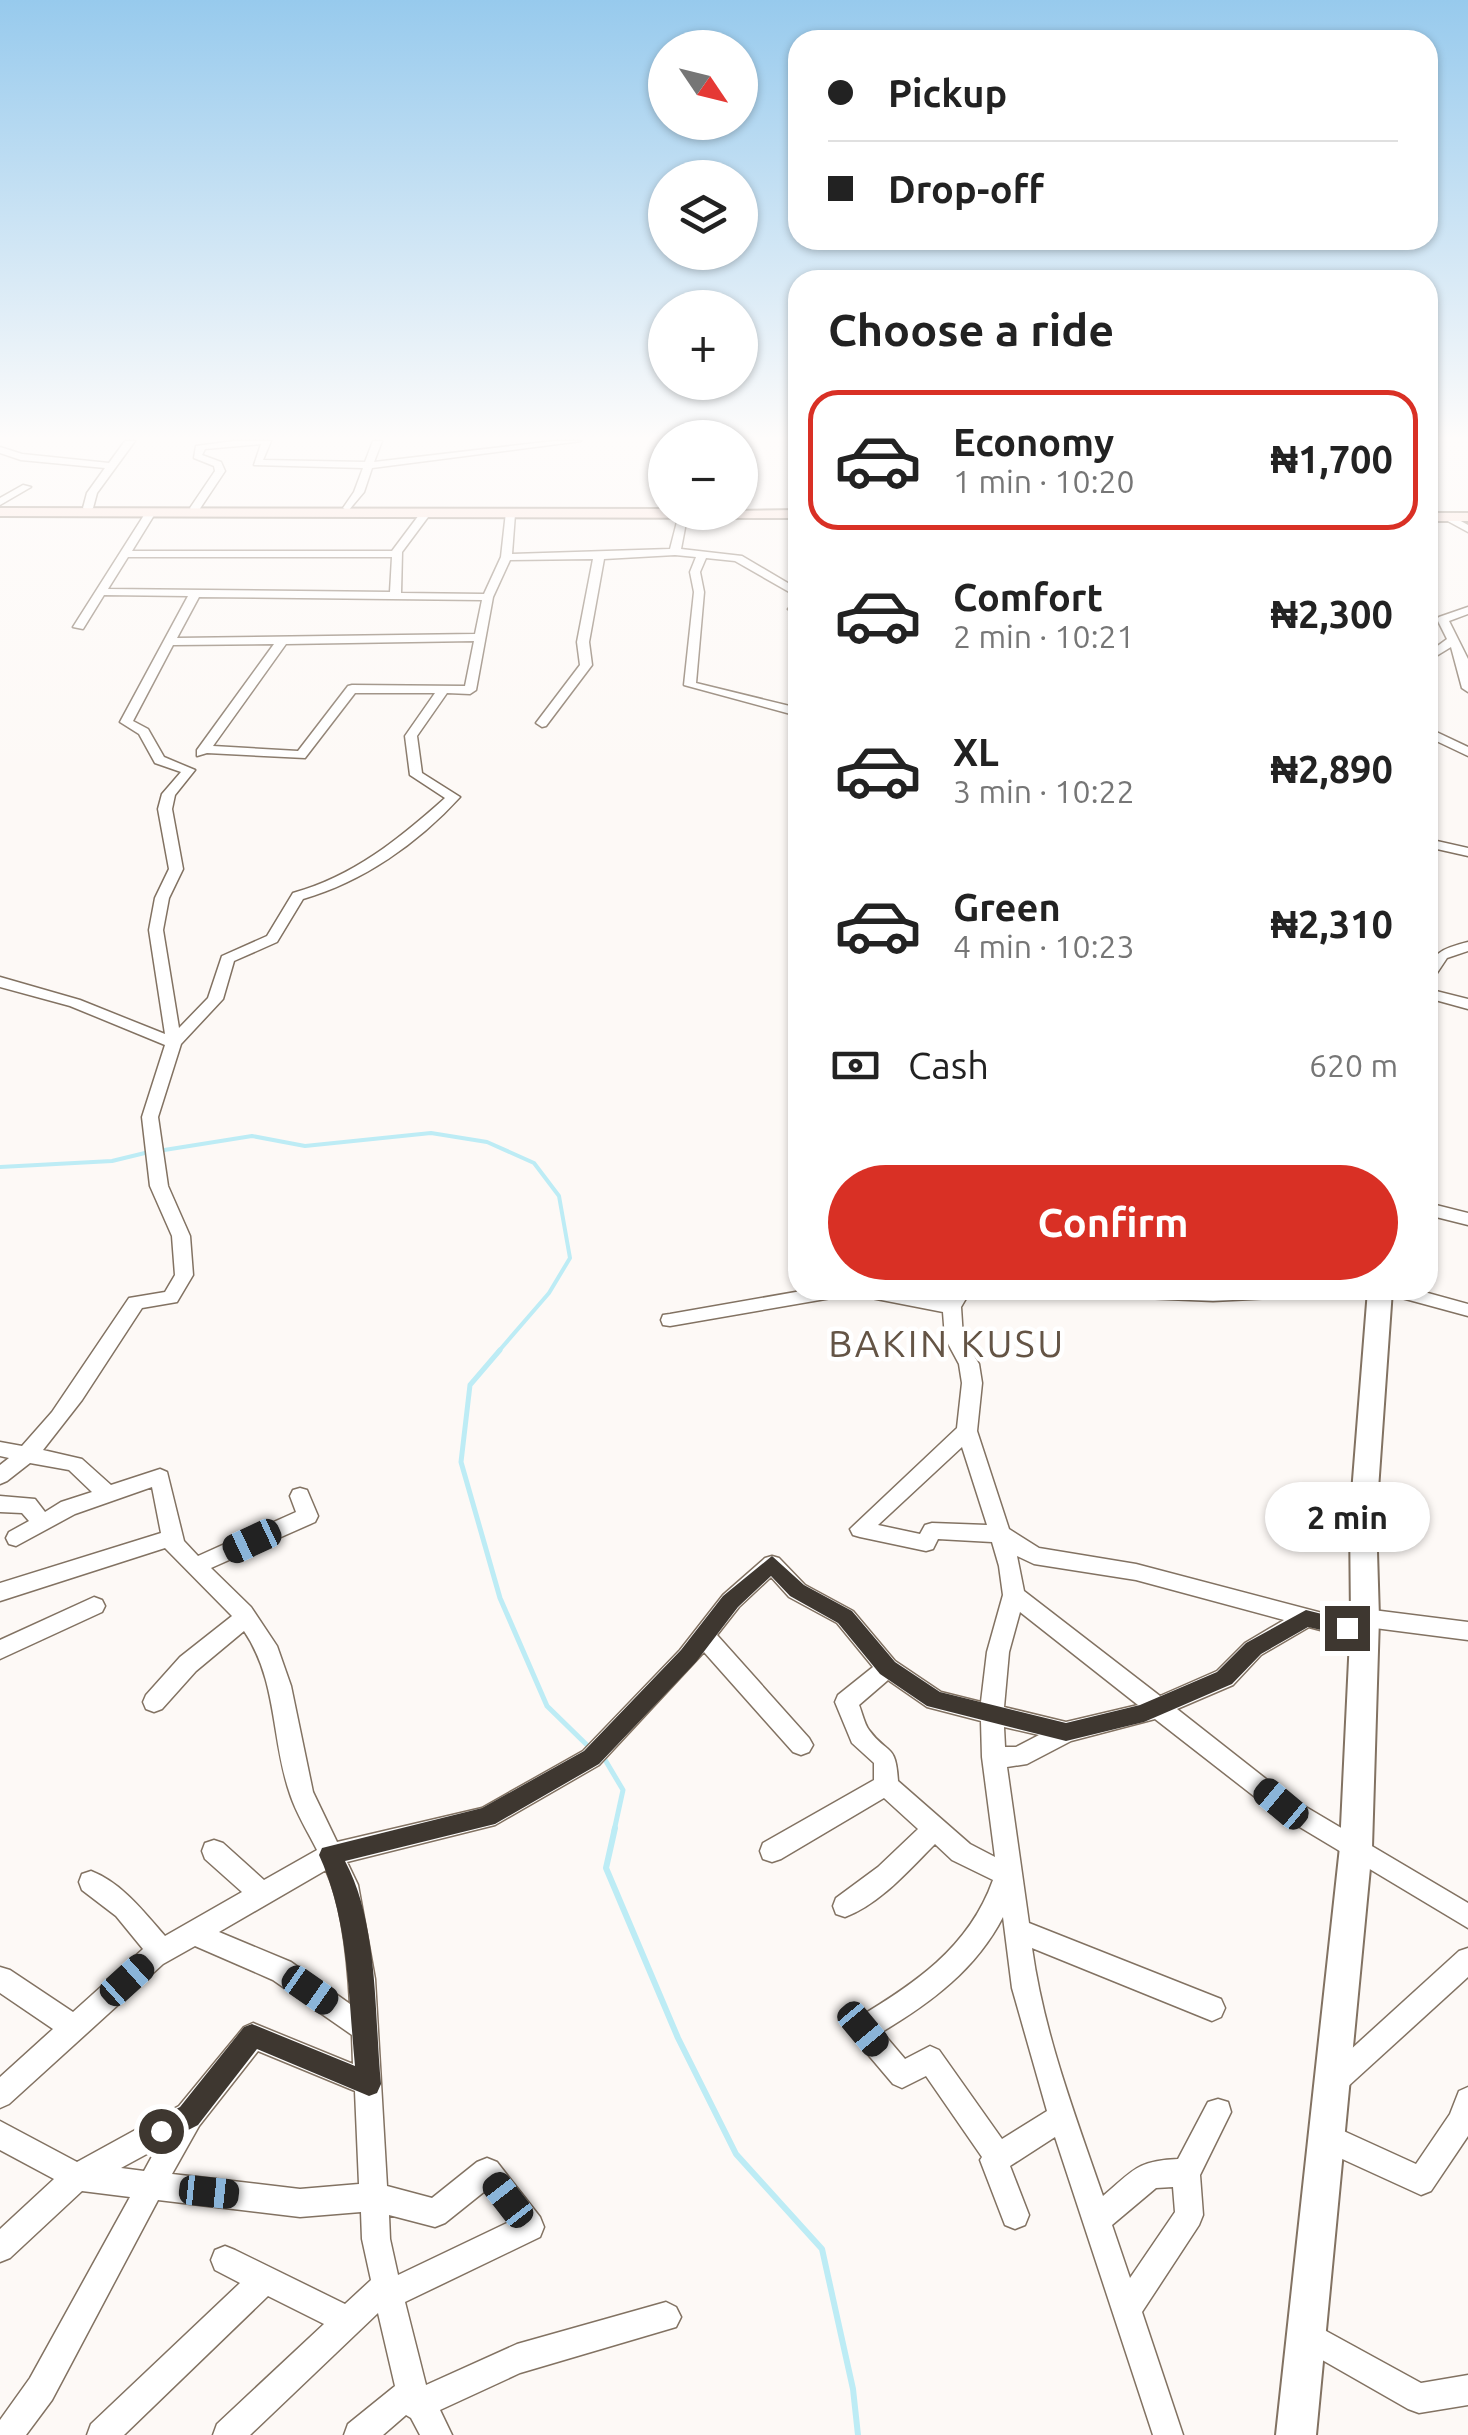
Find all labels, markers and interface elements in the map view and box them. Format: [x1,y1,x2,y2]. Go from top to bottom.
north arrow [648,30,758,140]
map controls [648,30,758,530]
text: Pickup [888,72,1007,114]
button: layers [648,160,758,270]
text: Drop-off [888,168,1044,210]
button: + [648,290,758,400]
text: Choose a ride [828,304,1114,355]
icon: car [833,415,923,505]
button: − [648,420,758,530]
text: Economy [953,421,1114,463]
text: ₦1,700 [1270,438,1393,480]
text: 1 min · 10:20 [953,463,1135,499]
icon: car [833,570,923,660]
text: Comfort [953,576,1103,618]
text: ₦2,300 [1270,593,1393,635]
text: 2 min · 10:21 [953,618,1135,654]
icon: car [833,725,923,815]
text: XL [953,731,999,773]
text: ₦2,890 [1270,748,1393,790]
text: 3 min · 10:22 [953,773,1135,809]
icon: car [833,880,923,970]
text: Green [953,886,1061,928]
text: ₦2,310 [1270,903,1393,945]
text: 4 min · 10:23 [953,928,1135,964]
icon: cash [828,1038,883,1093]
text: Cash [908,1044,989,1086]
text: 620 m [1309,1047,1398,1083]
button: Confirm [828,1165,1398,1280]
district label: BAKIN KUSU [828,1322,1066,1364]
callout: 2 min [1264,1483,1430,1553]
text: 2 min [1307,1499,1388,1535]
car [218,1515,286,1567]
route end [1325,1606,1370,1651]
car [1248,1773,1314,1835]
car [95,1949,159,2011]
car [277,1961,343,2019]
car [832,1996,894,2062]
route start [139,2109,184,2154]
car [478,2167,538,2233]
car [178,2174,240,2210]

